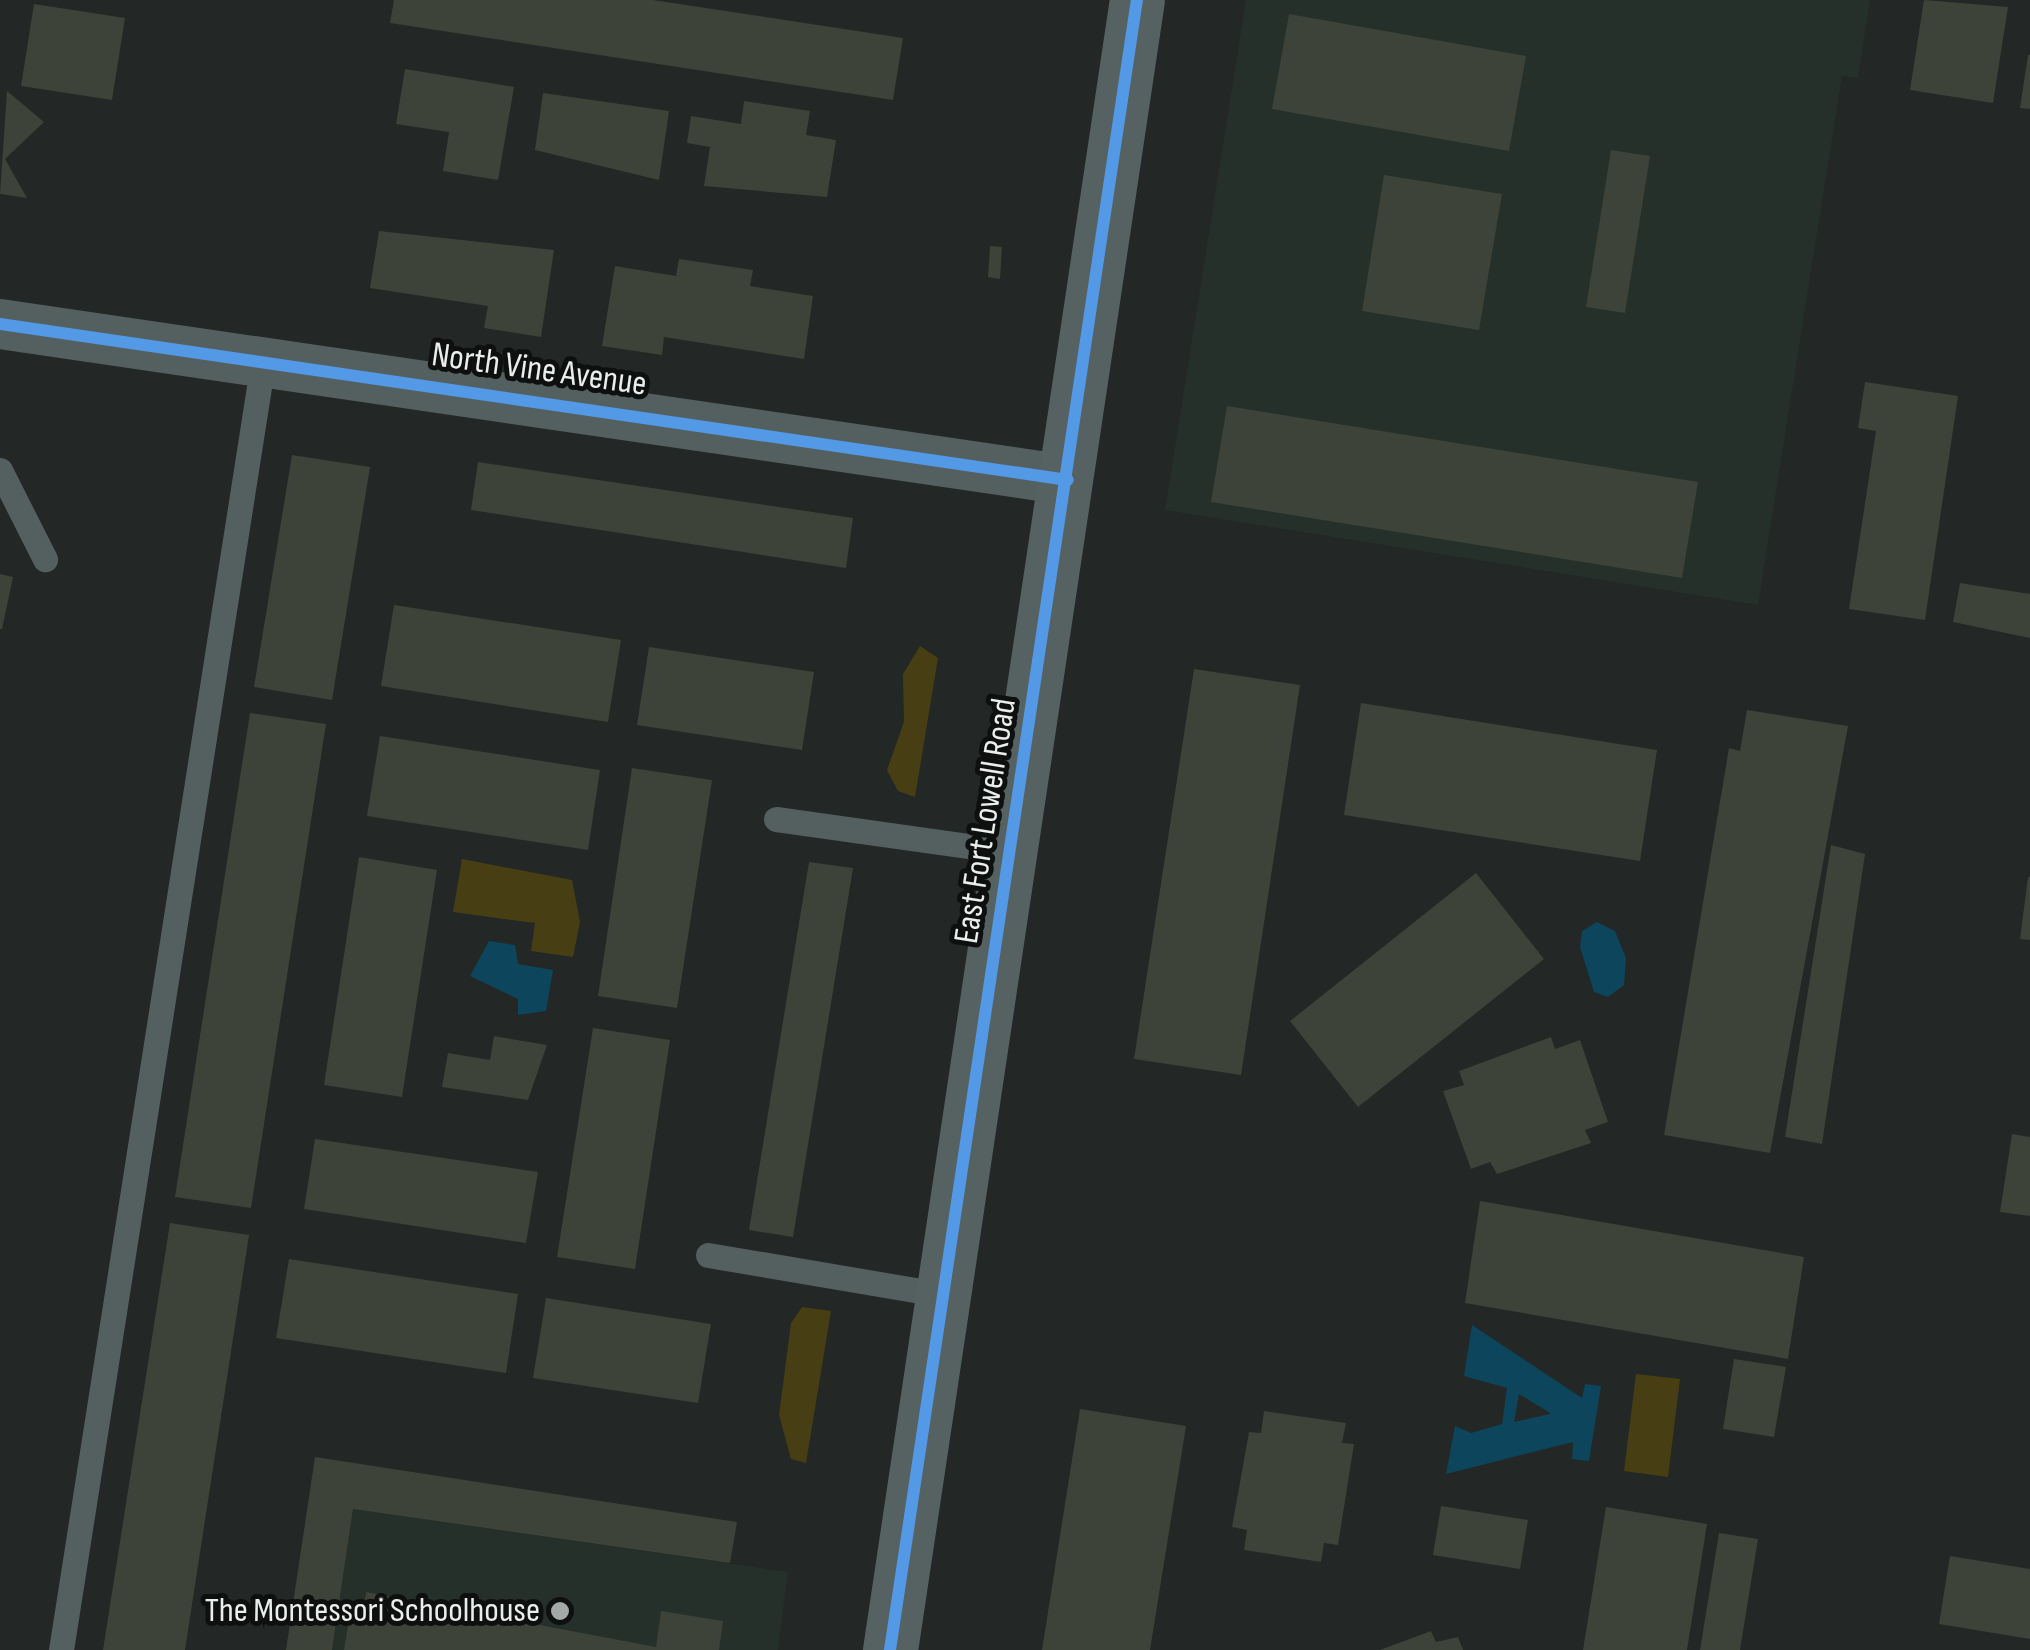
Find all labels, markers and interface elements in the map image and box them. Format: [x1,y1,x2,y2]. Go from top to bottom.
street label: North Vine Avenue [429,334,649,406]
street label: East Fort Lowell Road [946,695,1026,947]
place label: The Montessori Schoolhouse [205,1590,540,1632]
marker: The Montessori Schoolhouse [549,1600,571,1622]

